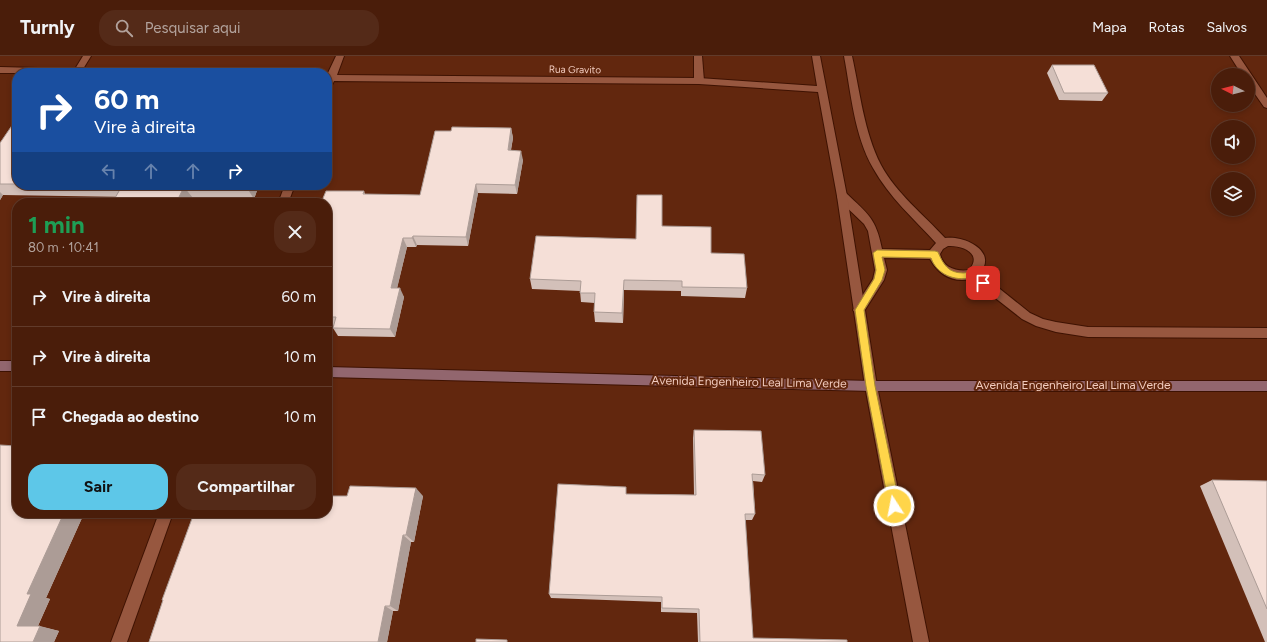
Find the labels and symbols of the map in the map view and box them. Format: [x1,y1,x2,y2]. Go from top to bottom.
street label: Rua Gravito [549,63,602,76]
north arrow [1211,68,1255,112]
pin [966,266,1000,300]
street label: Avenida Engenheiro Leal Lima Verde [651,373,847,391]
street label: Avenida Engenheiro Leal Lima Verde [975,378,1171,392]
position arrow [873,485,915,527]

